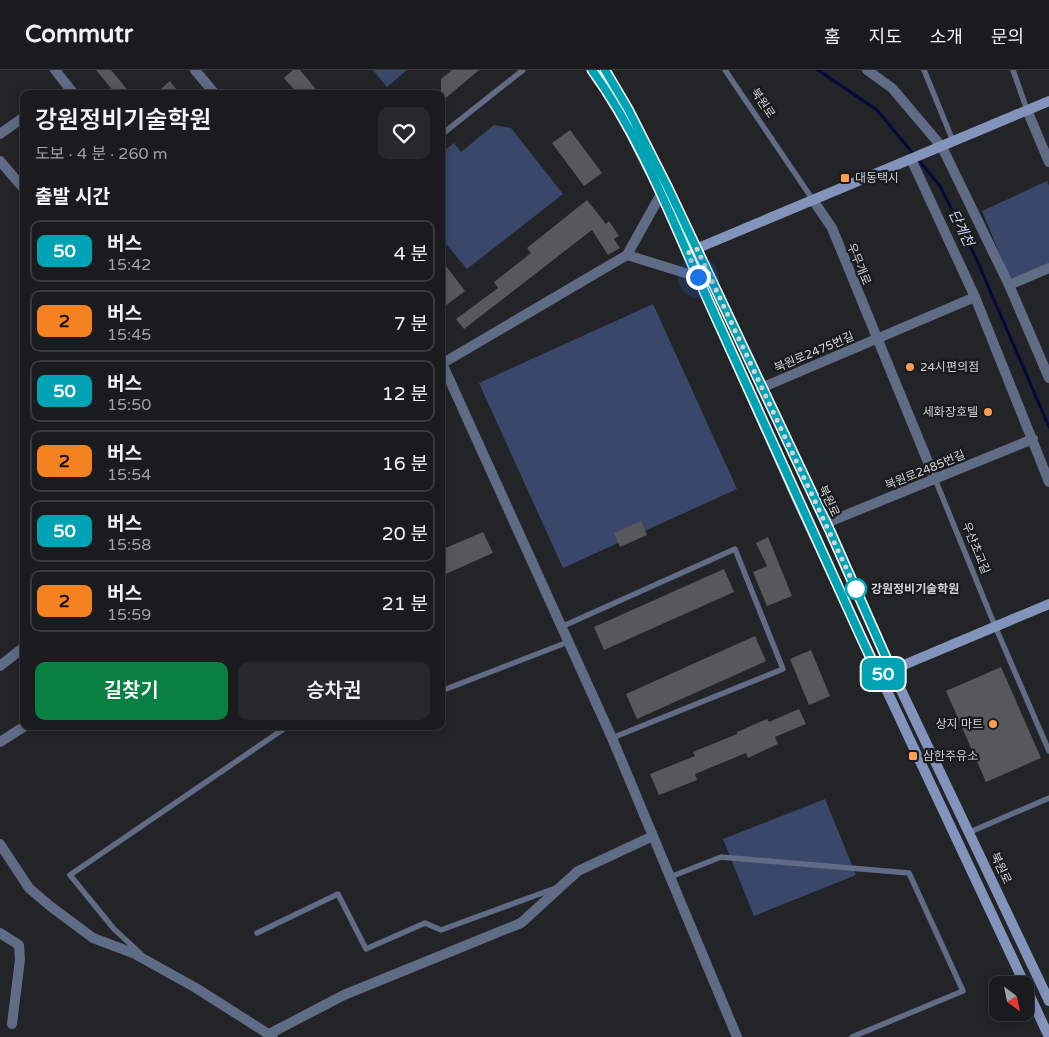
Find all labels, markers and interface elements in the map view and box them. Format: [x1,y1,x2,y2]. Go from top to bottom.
text: Commutr [25,20,133,49]
text: 홈 [824,26,841,48]
text: 지도 [869,26,902,48]
text: 소개 [930,26,963,48]
text: 문의 [991,26,1024,48]
street label: 북원로 [748,85,778,121]
text: 강원정비기술학원 [35,106,212,135]
button: heart [378,107,430,159]
text: 도보 · 4 분 · 260 m [35,144,167,164]
place label: 대동택시 [855,171,899,185]
marker: 대동택시 [839,172,851,184]
text: 출발 시간 [35,186,110,208]
water label: 단계천 [945,207,978,250]
text: 버스 [107,233,142,255]
text: 50 [53,240,76,262]
street label: 우무개로 [844,241,874,287]
text: 4 분 [394,243,428,265]
text: 15:42 [107,255,151,275]
your location [686,265,711,290]
text: 버스 [107,303,142,325]
text: 2 [59,310,70,332]
text: 7 분 [394,313,428,335]
text: 15:45 [107,325,151,345]
street label: 북원로2475번길 [772,329,856,375]
place label: 24시편의점 [920,360,979,374]
marker: 24시편의점 [904,361,916,373]
text: 버스 [107,373,142,395]
text: 50 [53,380,76,402]
text: 12 분 [382,383,428,405]
text: 15:50 [107,395,151,415]
place label: 세화장호텔 [923,405,978,419]
marker: 세화장호텔 [982,406,994,418]
text: 버스 [107,443,142,465]
street label: 북원로2485번길 [883,448,967,492]
text: 2 [59,450,70,472]
text: 16 분 [382,453,428,475]
text: 15:54 [107,465,151,485]
street label: 북원로 [815,483,843,519]
text: 버스 [107,513,142,535]
text: 50 [53,520,76,542]
street label: 우산초교길 [959,520,993,576]
text: 20 분 [382,523,428,545]
text: 15:58 [107,535,151,555]
marker: 강원정비기술학원 [845,578,867,600]
place label: 강원정비기술학원 [871,582,959,596]
text: 버스 [107,583,142,605]
text: 2 [59,590,70,612]
text: 21 분 [382,593,428,615]
text: 15:59 [107,605,151,625]
line badge: 50 [860,658,906,690]
button: 길찾기 [35,662,228,720]
button: 승차권 [238,662,430,720]
text: 50 [872,663,894,685]
place label: 상지 마트 [936,717,983,731]
marker: 상지 마트 [987,718,999,730]
place label: 삼한주유소 [923,749,978,763]
marker: 삼한주유소 [907,750,919,762]
street label: 북원로 [988,850,1014,886]
north arrow [989,976,1034,1021]
map controls [989,976,1034,1021]

